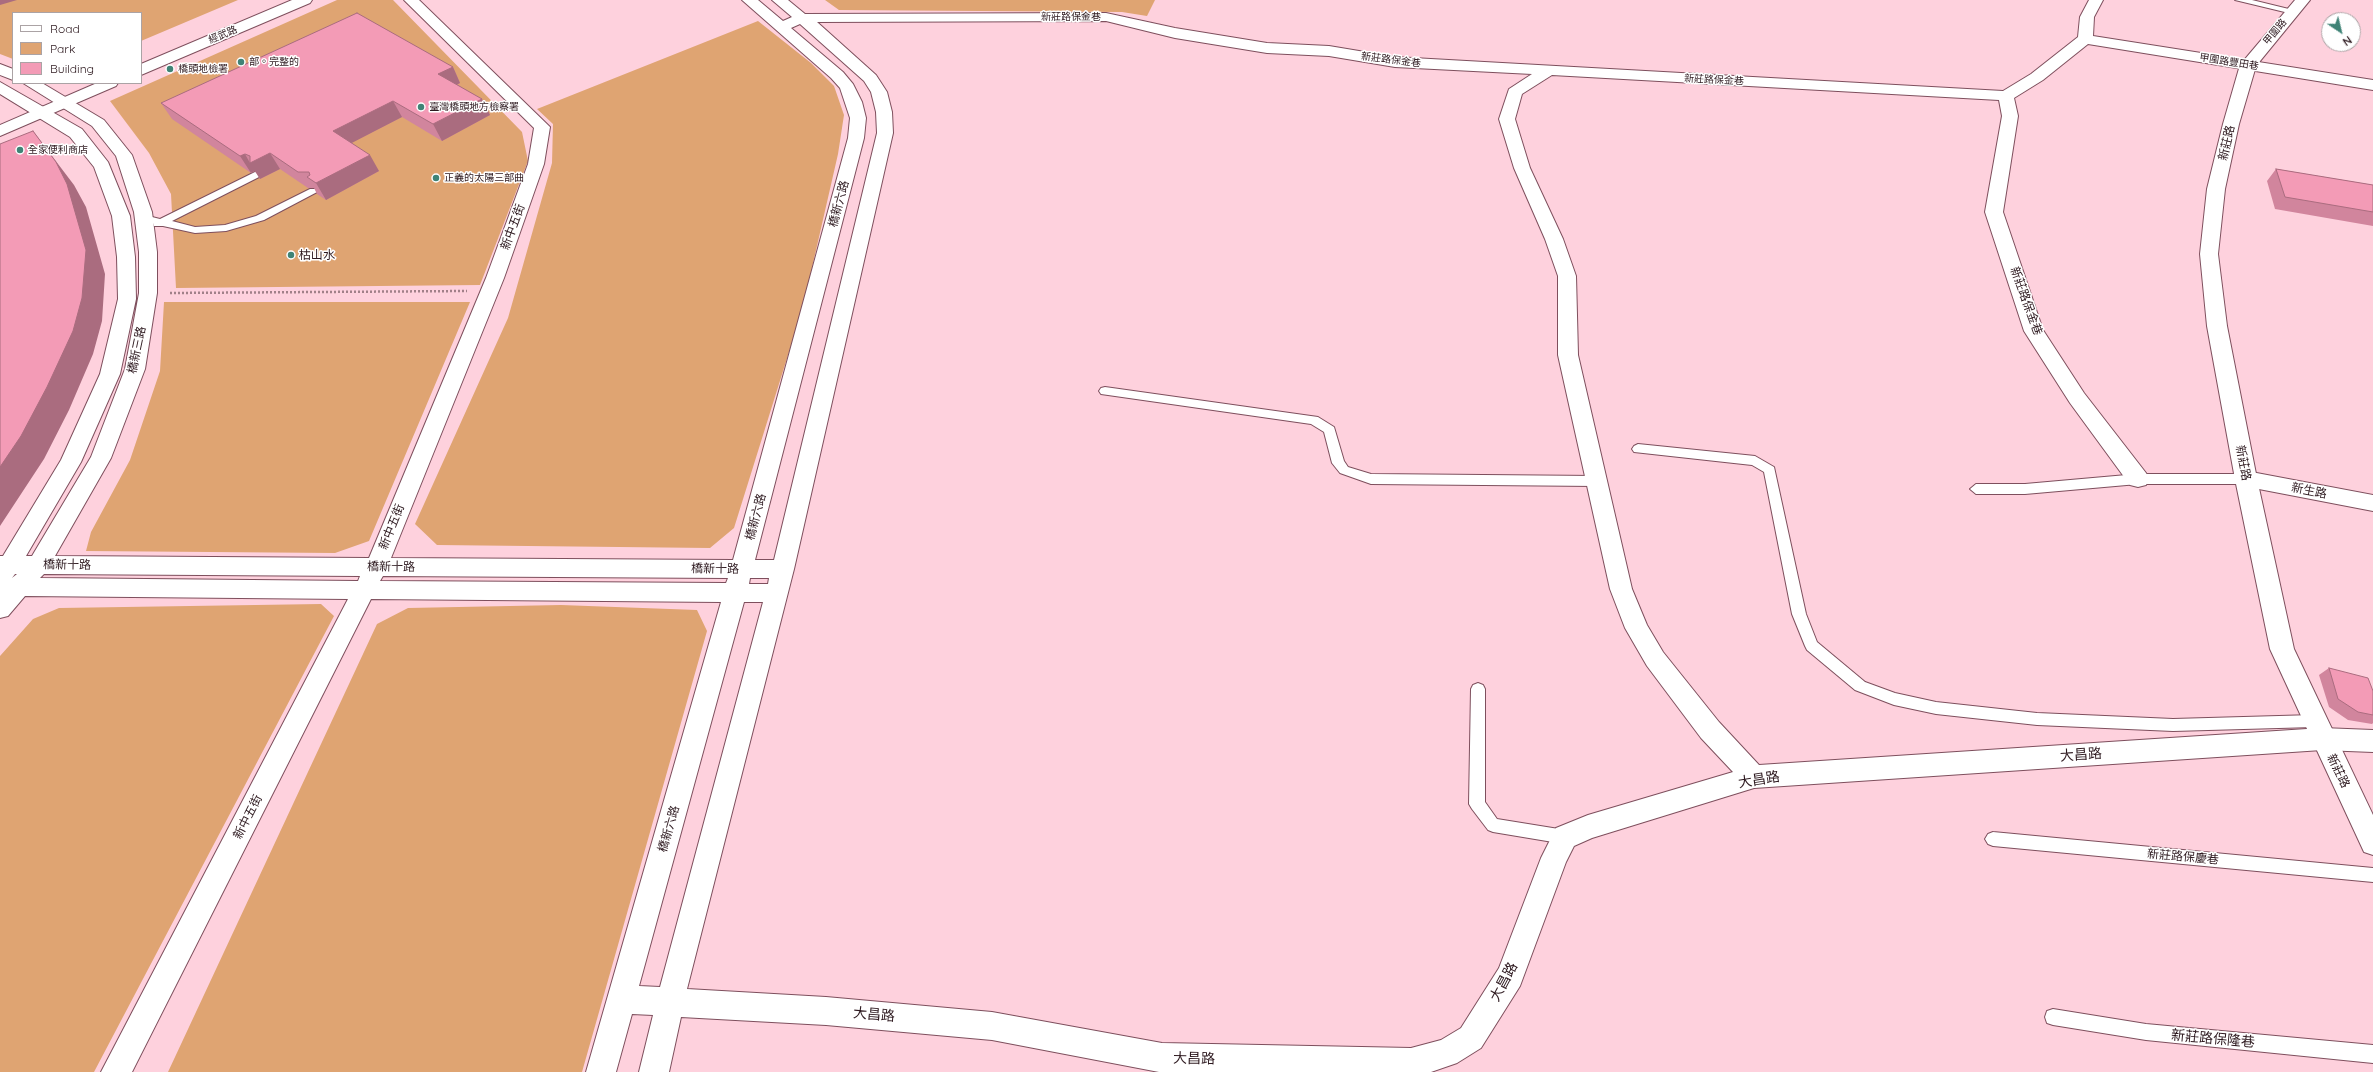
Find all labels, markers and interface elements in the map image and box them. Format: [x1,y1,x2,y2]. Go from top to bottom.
street label: 新莊路保金巷 [1041,11,1101,23]
legend [12,12,142,84]
north arrow [2321,12,2361,52]
street label: 甲圍路 [2261,17,2289,47]
text: Road [50,21,80,36]
street label: 經武路 [207,24,239,46]
text: N [2340,33,2355,49]
text: Park [50,41,75,56]
street label: 新莊路保金巷 [1360,50,1422,70]
street label: 甲圍路豐田巷 [2198,51,2260,73]
place label: 部。完整的 [249,56,299,68]
marker: 部。完整的 [236,57,246,67]
text: Building [50,61,94,76]
place label: 橋頭地檢署 [178,63,228,75]
marker: 橋頭地檢署 [165,64,175,74]
street label: 新莊路保金巷 [1684,72,1744,88]
place label: 臺灣橋頭地方檢察署 [429,101,519,113]
marker: 臺灣橋頭地方檢察署 [416,102,426,112]
street label: 新莊路 [2216,124,2238,162]
place label: 全家便利商店 [28,144,88,156]
marker: 全家便利商店 [15,145,25,155]
place label: 正義的太陽三部曲 [444,172,524,184]
marker: 正義的太陽三部曲 [431,173,441,183]
street label: 橋新六路 [826,179,852,229]
street label: 新中五街 [498,202,528,252]
place label: 枯山水 [299,248,335,262]
marker: 枯山水 [286,250,296,260]
street label: 新莊路保金巷 [2007,265,2045,337]
street label: 橋新三路 [125,325,149,375]
street label: 新莊路 [2232,444,2254,482]
street label: 新生路 [2290,480,2328,502]
street label: 橋新六路 [743,492,769,542]
street label: 新中五街 [376,502,408,552]
street label: 橋新十路 [43,557,91,573]
street label: 橋新十路 [367,559,415,575]
street label: 橋新十路 [691,561,739,577]
street label: 大昌路 [2059,745,2103,765]
street label: 新莊路 [2324,752,2352,790]
street label: 大昌路 [1737,768,1781,792]
street label: 新中五街 [231,792,265,842]
street label: 橋新六路 [655,804,683,854]
street label: 新莊路保慶巷 [2147,847,2219,867]
street label: 大昌路 [1487,960,1521,1004]
street label: 大昌路 [852,1005,896,1025]
street label: 新莊路保隆巷 [2170,1027,2256,1051]
street label: 大昌路 [1173,1050,1215,1068]

